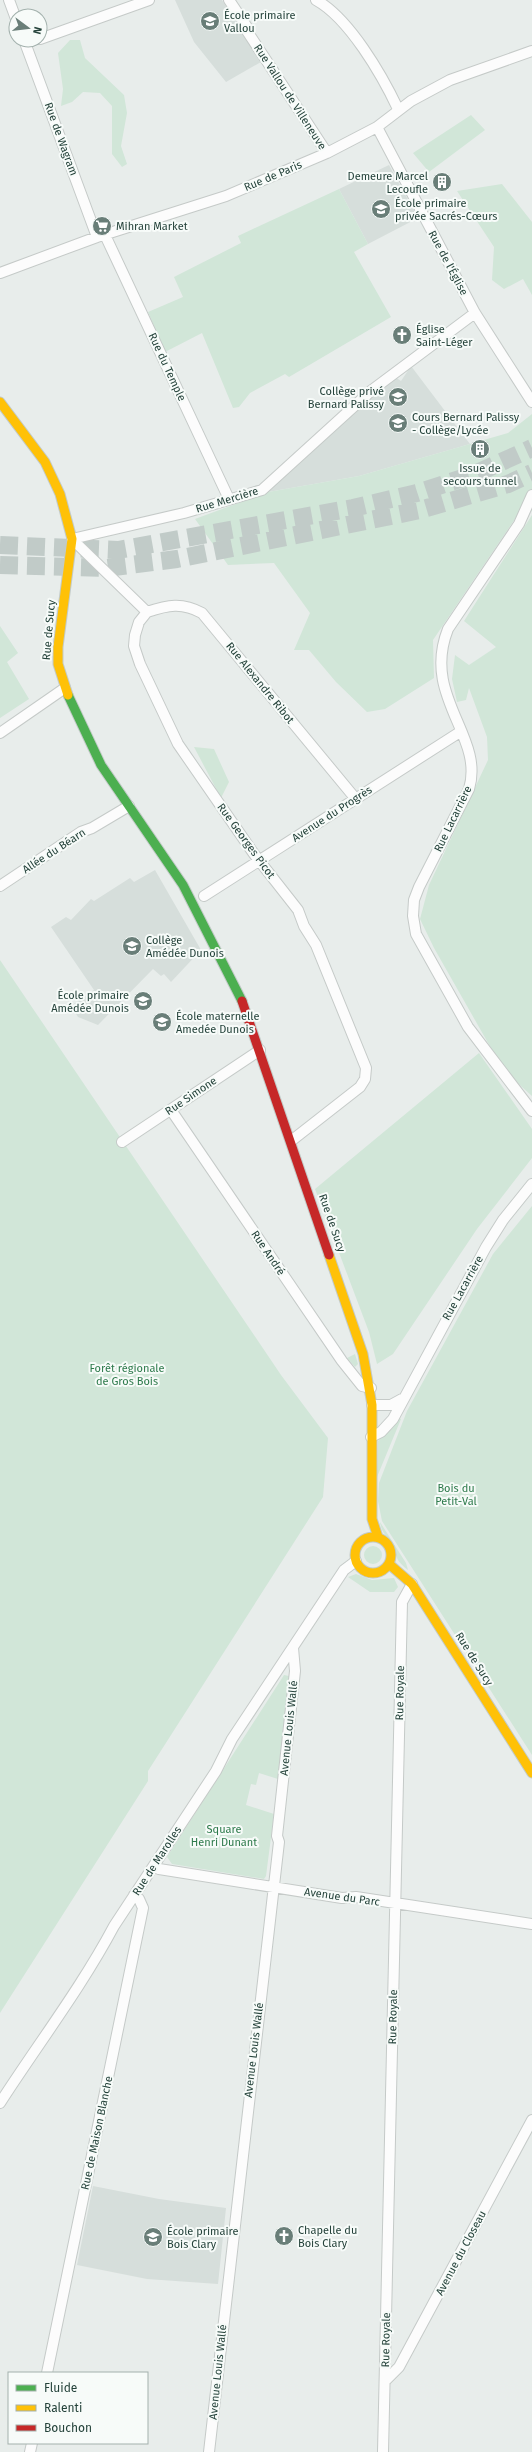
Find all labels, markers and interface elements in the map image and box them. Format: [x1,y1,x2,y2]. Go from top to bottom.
north arrow [8,8,48,48]
place label: École primaire Vallou [224,8,296,35]
school or university icon: École primaire Vallou [199,10,221,32]
text: N [30,25,44,36]
street label: Rue Vallou de Villeneuve [251,42,329,152]
street label: Rue de Wagram [42,101,80,177]
street label: Rue de Paris [242,158,304,194]
place label: Demeure Marcel Lecoufle [348,170,428,196]
building icon: Demeure Marcel Lecoufle [431,171,453,193]
place label: École primaire privée Sacrés-Cœurs [395,196,497,223]
school or university icon: École primaire privée Sacrés-Cœurs [370,198,392,220]
supermarket icon: Mihran Market [91,215,113,237]
place label: Mihran Market [116,220,188,233]
street label: Rue de l'Église [425,228,471,298]
place label: Église Saint-Léger [416,322,473,349]
church icon: Église Saint-Léger [391,324,413,346]
street label: Rue du Temple [145,331,189,403]
place label: Collège privé Bernard Palissy [308,385,385,411]
school or university icon: Collège privé Bernard Palissy [387,386,409,408]
place label: Cours Bernard Palissy - Collège/Lycée [412,411,520,437]
school or university icon: Cours Bernard Palissy - Collège/Lycée [387,412,409,434]
building icon: Issue de secours tunnel [469,438,491,460]
place label: Issue de secours tunnel [443,462,517,488]
street label: Rue Mercière [194,484,260,516]
street label: Rue de Sucy [40,599,58,661]
street label: Rue Alexandre Ribot [223,640,297,726]
street label: Avenue du Progrès [290,783,374,845]
street label: Rue Lacarrière [431,784,475,854]
street label: Rue Georges Picot [214,801,278,881]
street label: Allée du Béarn [20,826,88,876]
place label: Collège Amédée Dunois [146,934,224,960]
school or university icon: Collège Amédée Dunois [121,935,143,957]
place label: École primaire Amédée Dunois [51,988,129,1015]
school or university icon: École primaire Amédée Dunois [132,990,154,1012]
place label: École maternelle Amedée Dunois [176,1009,260,1036]
school or university icon: École maternelle Amedée Dunois [151,1011,173,1033]
street label: Rue Simone [163,1074,219,1118]
street label: Rue de Sucy [316,1192,348,1254]
street label: Rue André [248,1228,288,1278]
street label: Rue Lacarrière [440,1253,486,1323]
park label: Forêt régionale de Gros Bois [90,1362,164,1388]
park label: Bois du Petit-Val [435,1482,477,1508]
street label: Rue de Sucy [452,1630,496,1689]
street label: Rue Royale [393,1665,407,1721]
street label: Avenue Louis Wallé [278,1680,300,1776]
park label: Square Henri Dunant [191,1823,257,1849]
street label: Rue de Marolles [130,1824,184,1898]
street label: Avenue du Parc [303,1885,381,1909]
street label: Rue Royale [386,1989,400,2045]
street label: Avenue Louis Wallé [242,2002,266,2098]
street label: Rue de Maison Blanche [79,2075,115,2191]
street label: Avenue du Closeau [433,2208,489,2298]
place label: École primaire Bois Clary [167,2224,239,2251]
place label: Chapelle du Bois Clary [298,2224,357,2250]
church icon: Chapelle du Bois Clary [273,2225,295,2247]
school or university icon: École primaire Bois Clary [142,2226,164,2248]
street label: Rue Royale [379,2312,393,2368]
street label: Avenue Louis Wallé [207,2324,229,2420]
legend [8,2372,148,2444]
text: Fluide [44,2381,77,2395]
text: Ralenti [44,2401,82,2415]
text: Bouchon [44,2421,92,2435]

